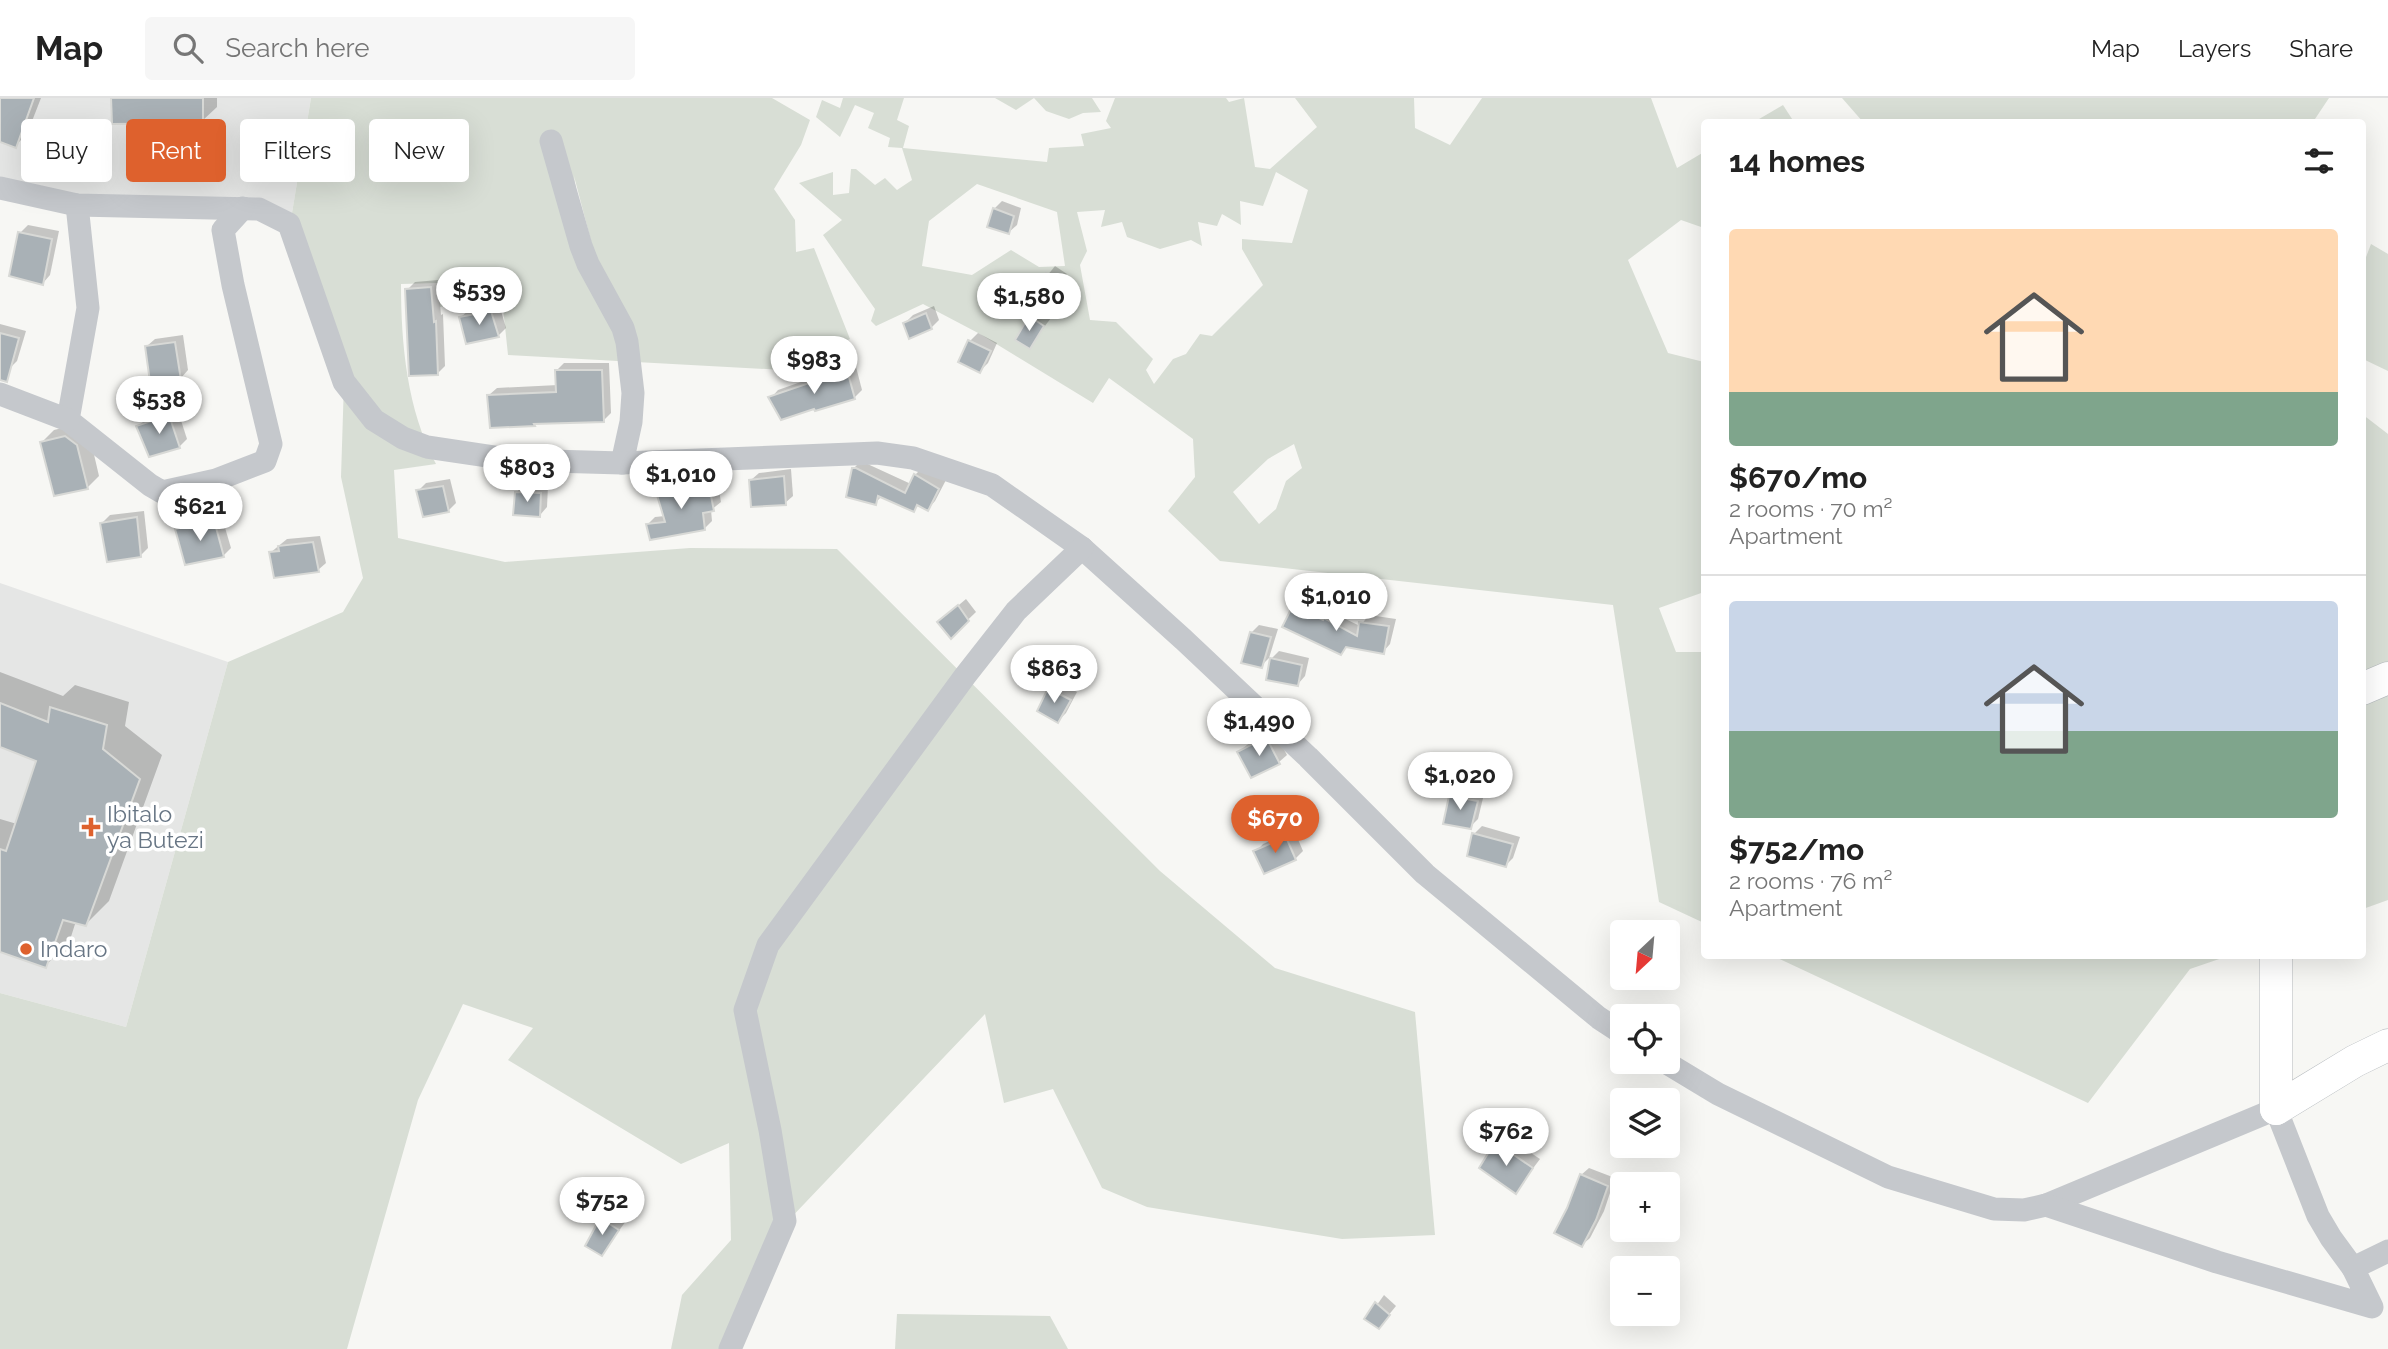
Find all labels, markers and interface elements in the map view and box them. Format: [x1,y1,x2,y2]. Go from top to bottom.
search box [145,17,635,80]
text: Map [35,29,103,68]
icon: search [169,29,207,67]
text: Search here [225,33,370,63]
text: Map [2091,34,2140,63]
text: Layers [2178,34,2251,63]
text: Share [2289,34,2353,63]
chip: Buy [21,119,112,182]
chip: Rent [126,119,226,182]
chip: Filters [240,119,355,182]
chip: New [369,119,469,182]
icon: filters [2300,142,2338,180]
text: 14 homes [1729,144,1865,179]
pin: $539 [438,268,520,327]
pin: $1,580 [972,274,1086,333]
icon: home [1971,274,2097,400]
text: $539 [452,276,506,303]
text: $1,580 [993,282,1065,309]
pin: $983 [773,336,855,396]
text: $983 [787,345,841,372]
pin: $538 [118,376,200,436]
text: $538 [132,385,186,412]
pin: $803 [486,444,568,504]
pin: $1,010 [624,452,738,511]
text: $803 [499,453,555,480]
text: $1,010 [646,460,716,487]
text: $670/mo [1729,460,1867,495]
pin: $621 [159,484,241,543]
text: $621 [174,492,226,519]
text: 2 rooms · 70 m² [1729,495,1892,522]
text: Apartment [1729,522,1843,549]
pin: $1,010 [1279,574,1393,633]
text: $1,010 [1301,582,1371,609]
pin: $863 [1013,646,1095,705]
icon: home [1971,646,2097,772]
text: $863 [1026,654,1082,681]
pin: $1,490 [1202,698,1316,758]
text: $1,490 [1223,707,1295,734]
pin: $1,020 [1403,752,1517,812]
text: $1,020 [1424,761,1496,788]
pin: $670 [1234,796,1316,855]
place label: Ibitalo ya Butezi [107,800,204,853]
text: $670 [1247,804,1303,831]
marker: Ibitalo ya Butezi [81,817,101,837]
text: $752/mo [1729,832,1864,867]
text: 2 rooms · 76 m² [1729,867,1892,894]
text: Apartment [1729,894,1843,921]
north arrow [1610,920,1680,990]
map controls [1610,920,1680,1326]
place label: Indaro [40,935,107,962]
marker: Indaro [18,941,34,957]
button: locate [1610,1004,1680,1074]
button: layers [1610,1088,1680,1158]
pin: $762 [1465,1108,1547,1168]
text: $762 [1479,1117,1533,1144]
button: + [1610,1172,1680,1242]
pin: $752 [561,1178,643,1237]
text: $752 [576,1186,628,1213]
button: − [1610,1256,1680,1326]

